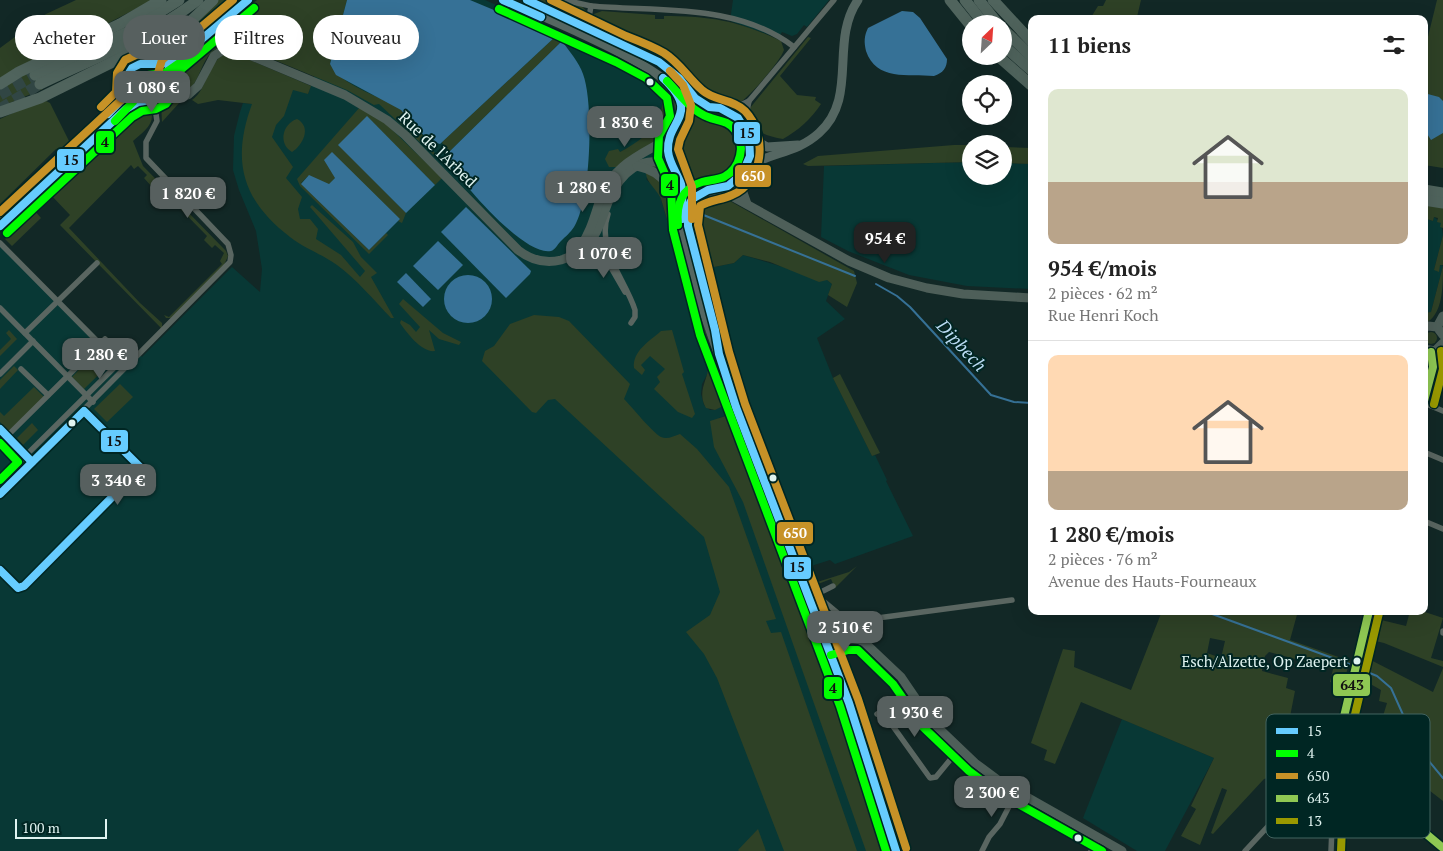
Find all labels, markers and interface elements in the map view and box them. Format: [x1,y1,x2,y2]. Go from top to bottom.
chip: Acheter [15,15,113,60]
chip: Louer [123,15,205,60]
chip: Filtres [215,15,303,60]
chip: Nouveau [313,15,419,60]
north arrow [962,15,1012,65]
map controls [962,15,1012,185]
text: 11 biens [1048,31,1131,59]
icon: filters [1380,31,1408,59]
pin: 1 080 € [106,70,198,113]
button: locate [962,75,1012,125]
text: 1 080 € [125,76,179,98]
unlabelled marker [645,77,655,87]
street label: Rue de l'Arbed [394,106,482,192]
pin: 1 830 € [579,106,671,148]
text: 1 830 € [598,111,652,133]
line badge: 15 [733,121,761,145]
icon: home [1183,122,1273,212]
text: 15 [739,123,755,142]
line badge: 4 [95,130,115,154]
text: 4 [101,132,109,151]
button: layers [962,135,1012,185]
line badge: 15 [56,148,85,172]
text: 15 [63,150,79,169]
line badge: 650 [734,164,772,188]
text: 650 [741,166,765,185]
pin: 1 280 € [537,170,629,213]
line badge: 4 [660,173,679,197]
text: 4 [666,175,674,194]
pin: 1 820 € [142,176,234,219]
text: 1 280 € [556,176,610,198]
text: 1 820 € [161,182,215,204]
pin: 954 € [850,222,920,264]
text: 954 € [865,227,905,249]
pin: 1 070 € [558,236,650,279]
text: 1 070 € [577,242,631,264]
text: 954 €/mois [1048,254,1157,282]
text: 2 pièces · 62 m² [1048,282,1158,304]
text: Rue Henri Koch [1048,304,1159,326]
water label: Dipbech [931,313,992,376]
pin: 1 280 € [54,338,146,380]
text: 1 280 € [73,343,127,365]
icon: home [1183,387,1273,477]
unlabelled marker [67,418,77,428]
line badge: 15 [100,429,129,453]
text: 15 [106,431,122,450]
pin: 3 340 € [72,464,164,506]
text: 3 340 € [91,469,145,491]
unlabelled marker [768,473,778,483]
text: 1 280 €/mois [1048,520,1174,548]
line badge: 650 [776,521,814,545]
text: 650 [783,523,807,542]
text: 2 pièces · 76 m² [1048,548,1158,570]
line badge: 15 [783,556,812,580]
text: 15 [789,557,805,576]
text: Avenue des Hauts-Fourneaux [1048,570,1257,592]
pin: 2 510 € [799,610,891,653]
text: 2 510 € [818,616,872,638]
place label: Esch/Alzette, Op Zaepert [1182,651,1348,671]
marker: Esch/Alzette, Op Zaepert [1352,656,1362,666]
line badge: 643 [1332,673,1371,697]
text: 643 [1340,675,1364,694]
line badge: 4 [823,676,843,700]
text: 4 [829,678,837,697]
pin: 1 930 € [869,696,961,738]
text: 1 930 € [888,701,942,723]
legend [1266,714,1430,838]
text: 15 [1307,721,1322,740]
text: 4 [1307,743,1315,762]
text: 650 [1307,766,1329,785]
pin: 2 300 € [946,776,1038,818]
text: 2 300 € [965,781,1019,803]
text: 643 [1307,788,1329,807]
text: 13 [1307,811,1322,830]
scale bar [15,816,108,839]
text: 100 m [22,818,60,837]
unlabelled marker [1073,833,1083,843]

